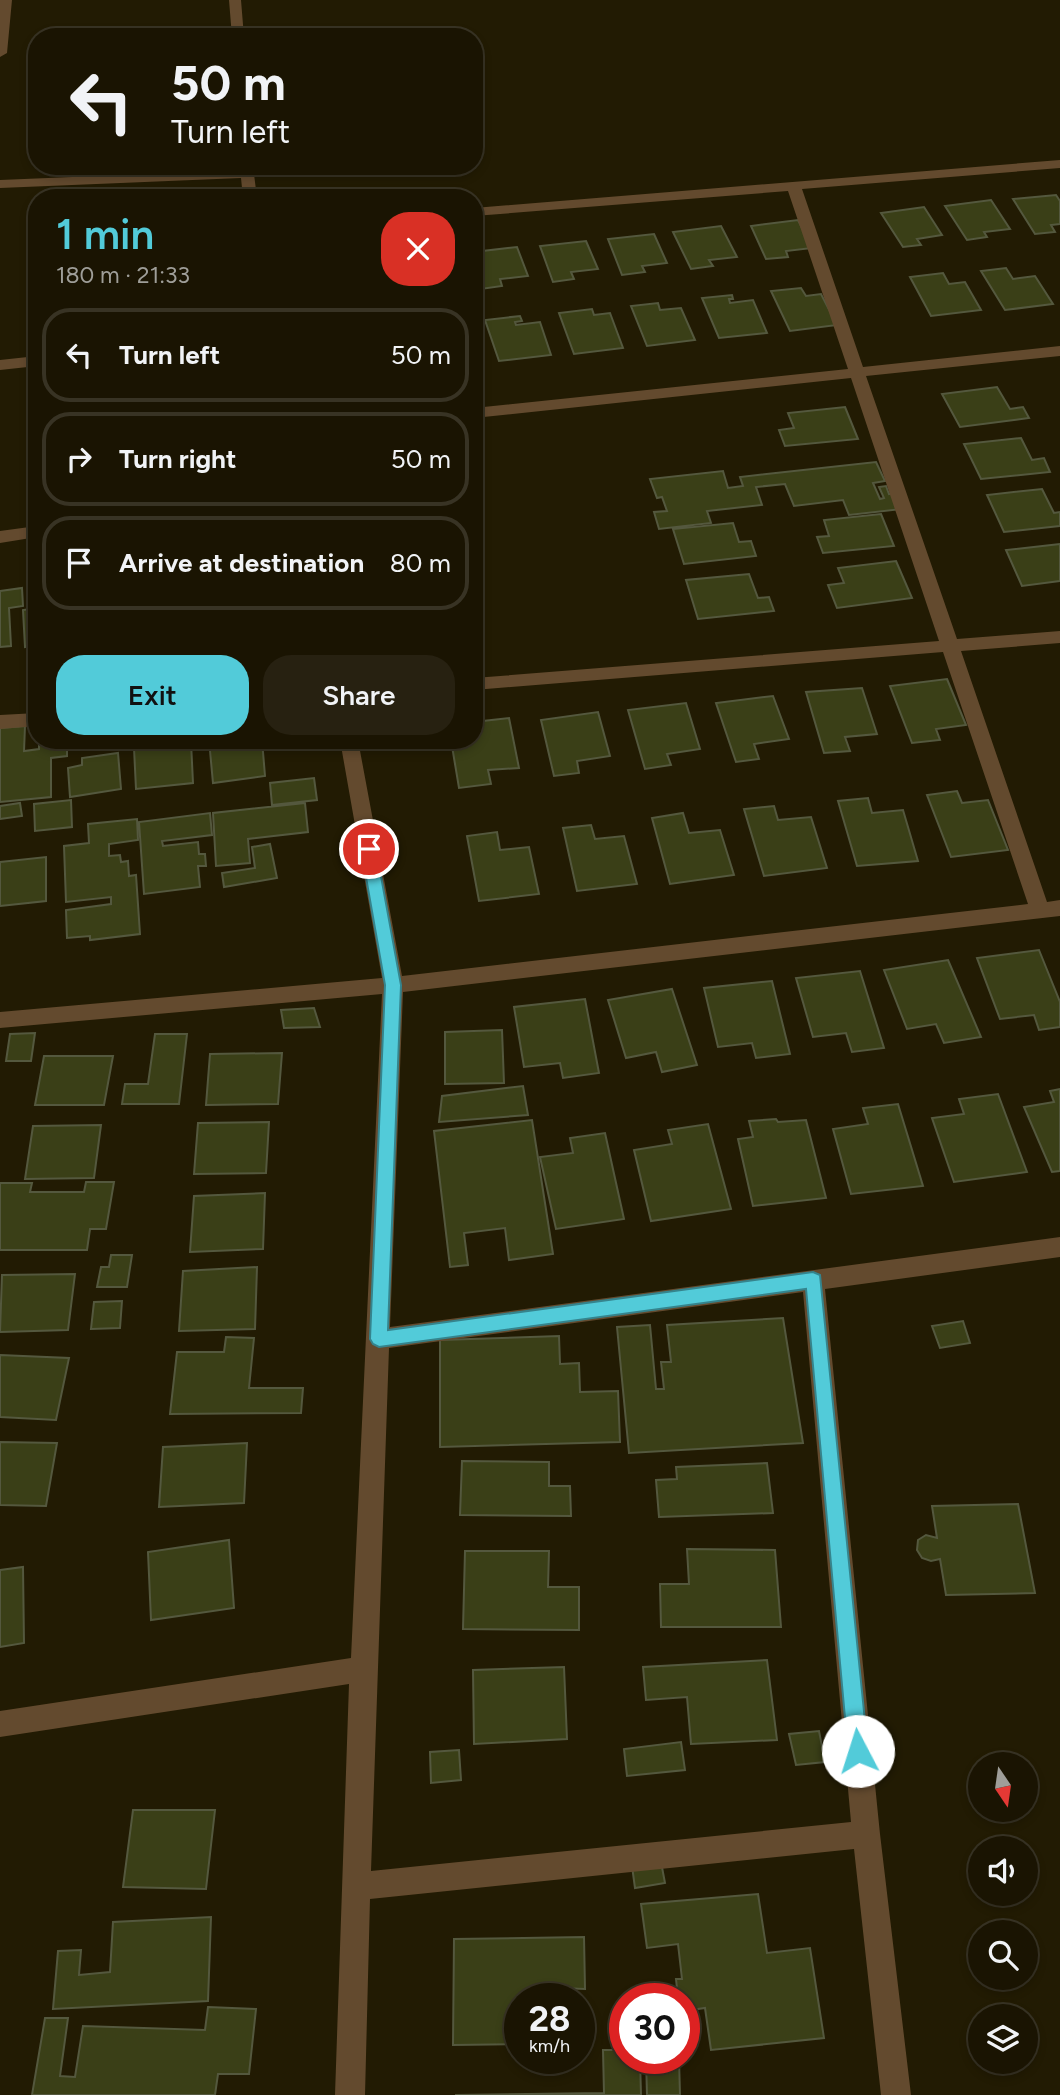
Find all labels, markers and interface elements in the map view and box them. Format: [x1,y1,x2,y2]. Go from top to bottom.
text: 50 m [171,53,286,112]
icon: left [56,56,147,147]
text: Turn left [171,113,290,151]
text: 1 min [56,209,154,260]
button: close [381,212,455,286]
text: 180 m · 21:33 [56,261,190,289]
icon: left [60,336,98,374]
text: Turn left [119,339,220,371]
text: 50 m [391,339,451,371]
icon: right [60,440,98,478]
text: Turn right [119,443,236,475]
text: 50 m [391,443,451,475]
icon: arrive [60,544,98,582]
text: Arrive at destination [119,547,364,579]
text: 80 m [390,547,451,579]
button: Exit [56,655,249,735]
button: Share [263,655,455,735]
pin [339,819,399,879]
icon: arrive [350,830,388,868]
position arrow [821,1714,895,1788]
north arrow [968,1752,1038,1822]
map controls [968,1752,1038,2074]
button: sound [968,1836,1038,1906]
button: search [968,1920,1038,1990]
speed limit sign: 30 [609,1983,700,2074]
text: 28 [529,1998,570,2040]
button: layers [968,2004,1038,2074]
text: km/h [529,2035,570,2057]

